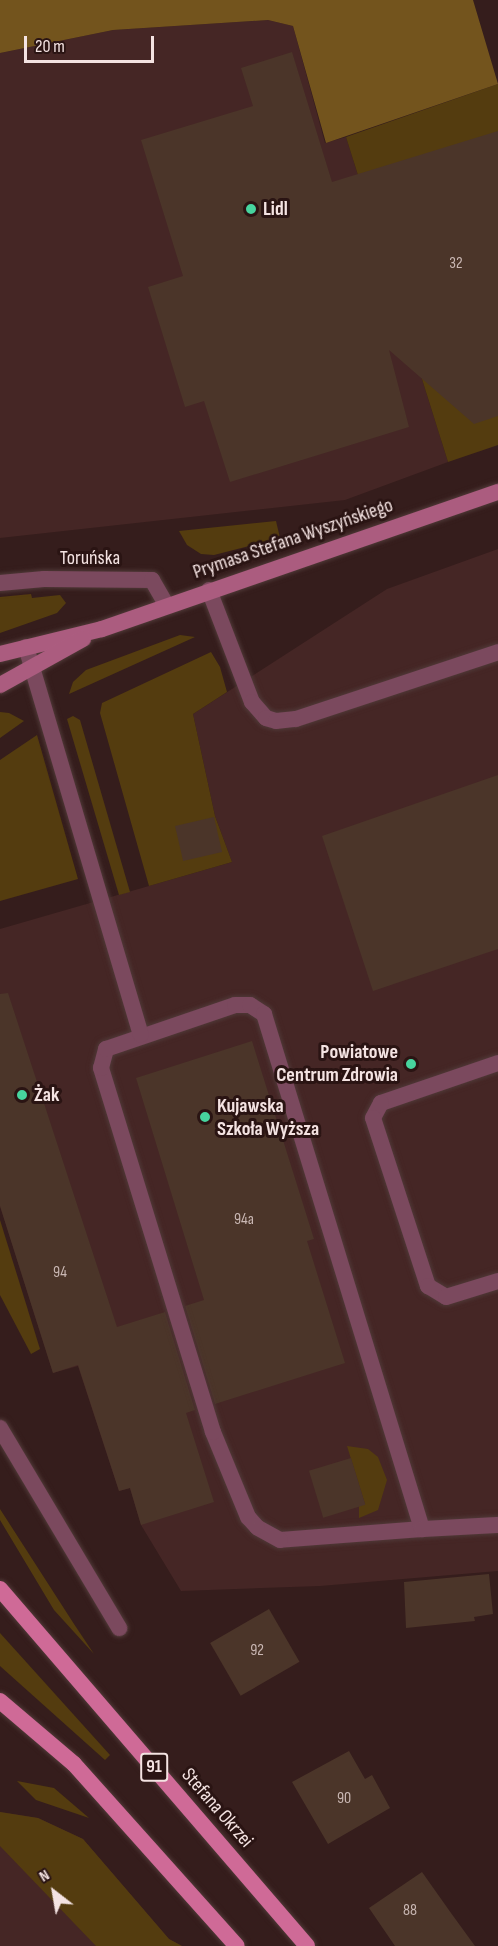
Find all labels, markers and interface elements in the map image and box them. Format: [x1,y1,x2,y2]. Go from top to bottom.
scale bar [27,24,158,62]
text: 20 m [35,36,65,57]
place label: Lidl [263,197,288,221]
marker: Lidl [244,202,258,216]
house number: 32 [449,254,463,274]
street label: Prymasa Stefana Wyszyńskiego [190,494,396,584]
street label: Toruńska [60,546,120,570]
place label: Powiatowe Centrum Zdrowia [276,1040,398,1087]
marker: Powiatowe Centrum Zdrowia [402,1055,420,1073]
place label: Żak [34,1083,59,1107]
marker: Żak [15,1088,29,1102]
place label: Kujawska Szkoła Wyższa [217,1094,319,1141]
marker: Kujawska Szkoła Wyższa [198,1110,212,1124]
house number: 94a [234,1210,254,1230]
house number: 94 [53,1263,67,1283]
house number: 92 [250,1641,264,1661]
road number: 91 [139,1752,169,1782]
street label: Stefana Okrzei [176,1763,258,1853]
house number: 90 [337,1789,351,1809]
north arrow [24,1862,84,1922]
text: N [36,1866,53,1886]
house number: 88 [403,1901,417,1921]

